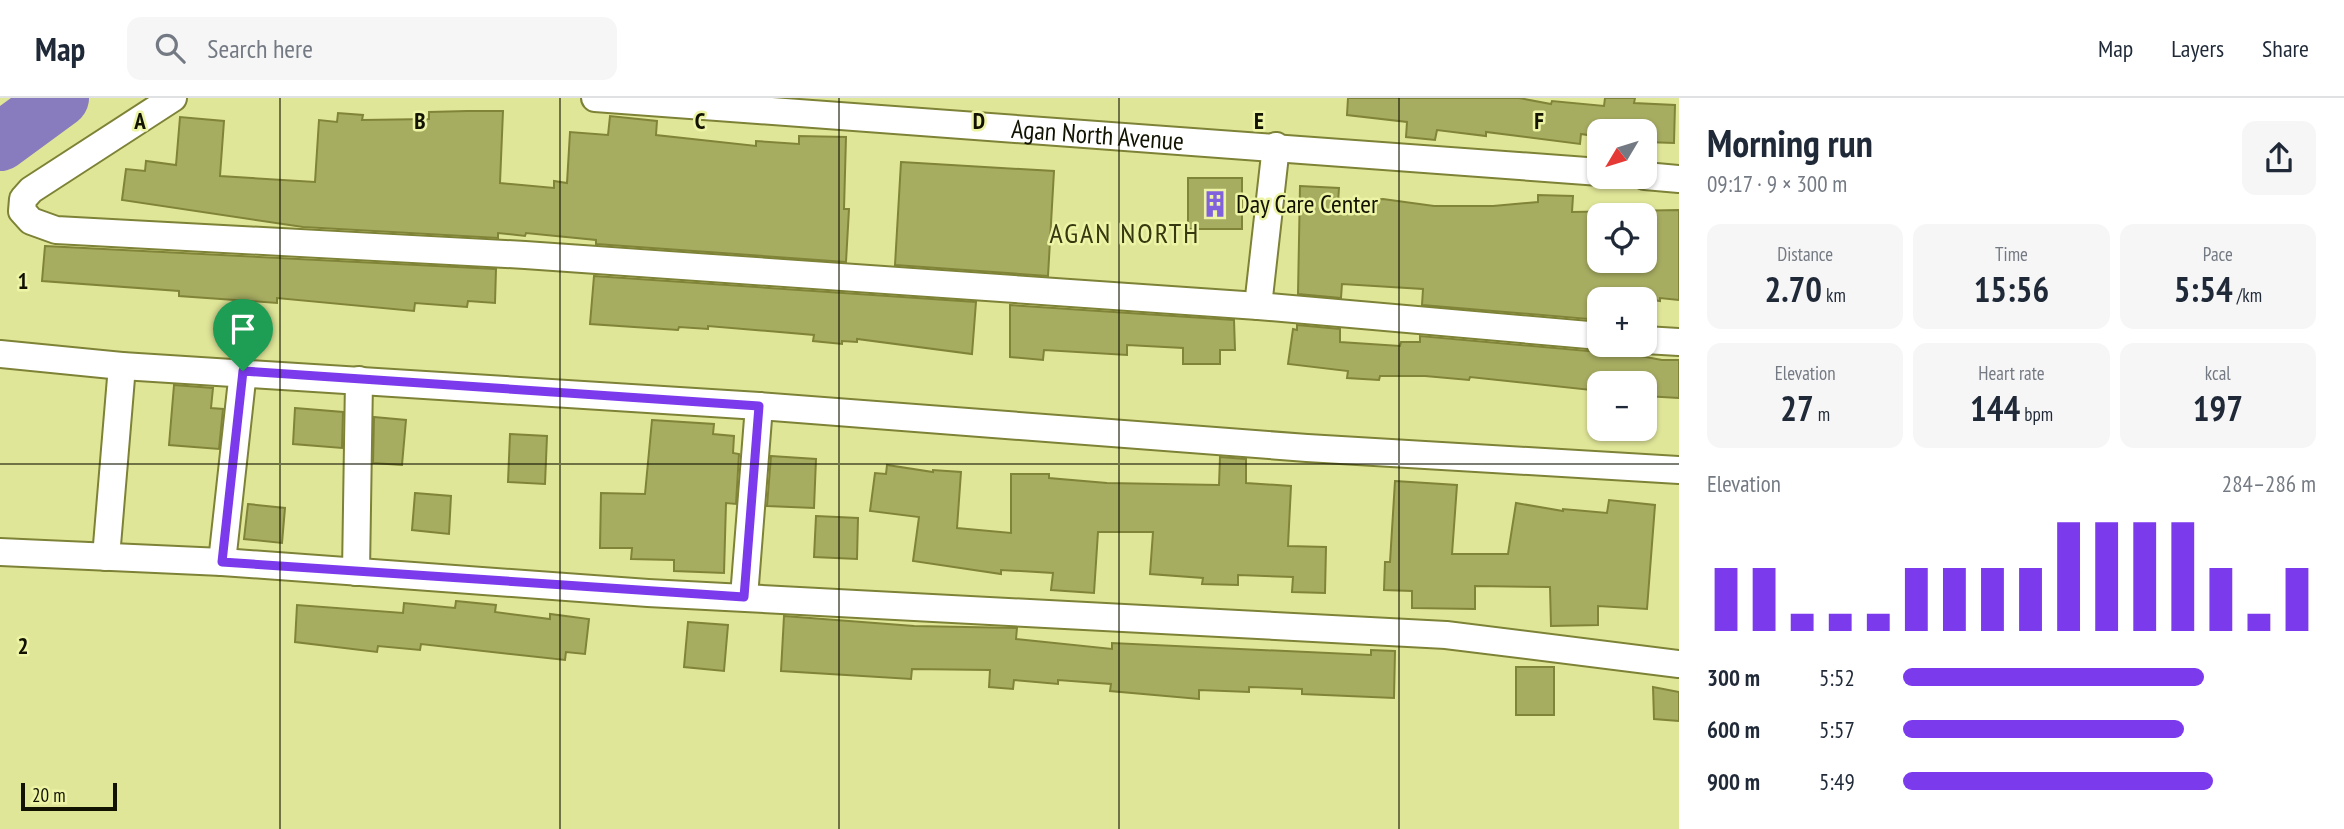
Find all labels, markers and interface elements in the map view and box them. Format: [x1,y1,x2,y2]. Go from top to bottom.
search box [127,17,617,80]
text: Map [35,27,85,70]
icon: search [151,29,189,67]
text: Search here [207,32,313,65]
text: Map [2098,33,2133,64]
text: Layers [2171,33,2224,64]
text: Share [2262,33,2309,64]
text: A [133,106,146,135]
text: B [414,106,426,135]
text: C [695,106,706,135]
text: D [973,106,985,135]
text: E [1254,106,1264,135]
text: F [1534,106,1544,135]
street label: Agan North Avenue [1010,112,1185,157]
text: Morning run [1707,118,1873,167]
north arrow [1587,119,1657,189]
map controls [1587,119,1657,441]
button: share [2242,121,2316,195]
text: 09:17 · 9 × 300 m [1707,169,1847,198]
place label: Day Care Center [1236,187,1378,220]
building icon: Day Care Center [1200,189,1230,219]
button: locate [1587,203,1657,273]
district label: AGAN NORTH [1050,214,1200,251]
text: Distance [1777,242,1833,266]
text: Time [1995,242,2028,266]
text: Pace [2203,242,2233,266]
text: 1 [18,266,29,295]
text: 2.70 [1764,266,1822,312]
text: 15:56 [1974,266,2049,312]
text: 5:54 [2174,266,2233,312]
text: km [1822,283,1846,307]
text: /km [2233,283,2262,307]
button: + [1587,287,1657,357]
pin [213,299,273,371]
icon: arrive [224,310,262,348]
text: Elevation [1775,361,1836,385]
text: Heart rate [1978,361,2045,385]
text: kcal [2205,361,2231,385]
button: − [1587,371,1657,441]
text: 27 [1780,385,1814,431]
text: 144 [1970,385,2020,431]
text: 197 [2193,385,2243,431]
text: m [1814,402,1830,426]
text: bpm [2020,402,2053,426]
text: Elevation [1707,469,1781,498]
text: 284–286 m [2222,469,2316,498]
text: 2 [18,631,29,660]
text: 300 m [1707,663,1760,692]
text: 5:52 [1819,663,1855,692]
text: 600 m [1707,715,1760,744]
text: 5:57 [1819,715,1855,744]
text: 900 m [1707,767,1760,796]
text: 5:49 [1819,767,1855,796]
scale bar [21,780,117,812]
text: 20 m [32,783,66,807]

